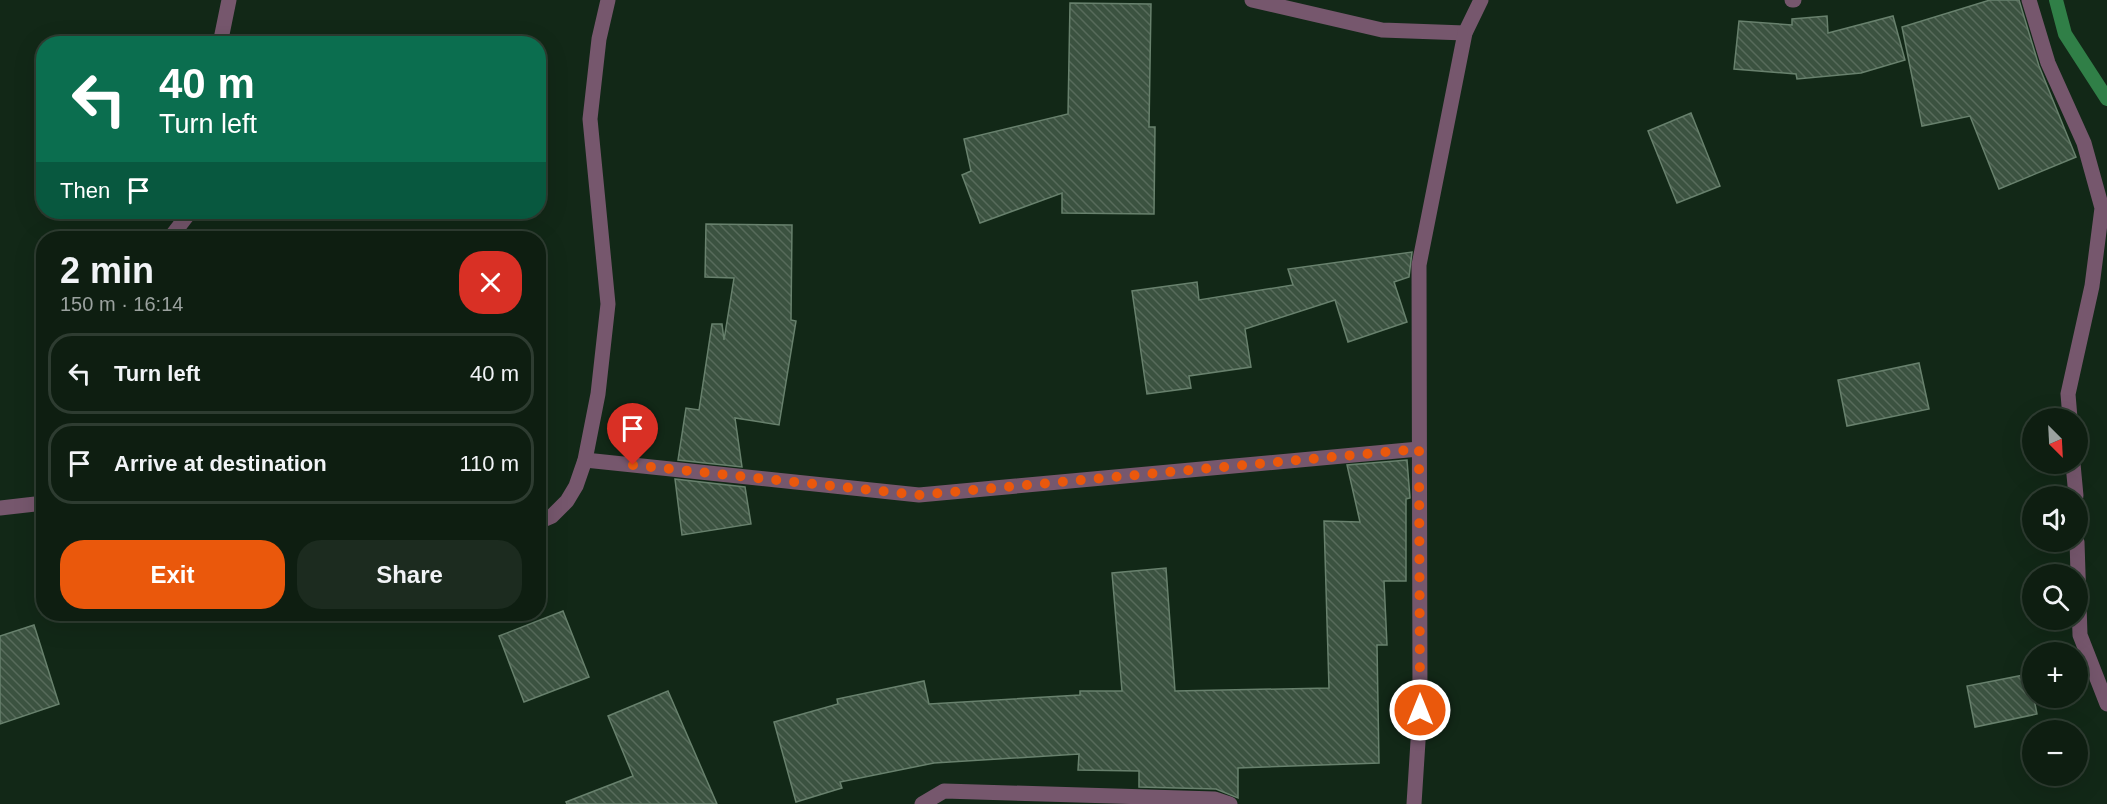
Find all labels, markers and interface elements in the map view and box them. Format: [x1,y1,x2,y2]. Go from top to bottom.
icon: left [60,60,138,138]
text: 40 m [159,60,255,107]
text: Turn left [159,109,257,139]
icon: arrive [122,174,155,207]
text: Then [60,178,110,203]
text: 2 min [60,250,154,291]
button: close [459,251,522,314]
text: 150 m · 16:14 [60,293,183,315]
icon: left [63,357,96,390]
text: Turn left [114,361,200,386]
text: 40 m [470,361,519,386]
pin [607,403,658,465]
north arrow [2022,408,2088,474]
map controls [2022,408,2088,786]
icon: arrive [616,412,649,445]
icon: arrive [63,447,96,480]
text: Arrive at destination [114,451,327,476]
text: 110 m [459,451,519,476]
button: sound [2022,486,2088,552]
button: Exit [60,540,285,609]
button: Share [297,540,522,609]
button: search [2022,564,2088,630]
button: + [2022,642,2088,708]
position arrow [1388,678,1452,742]
button: − [2022,720,2088,786]

